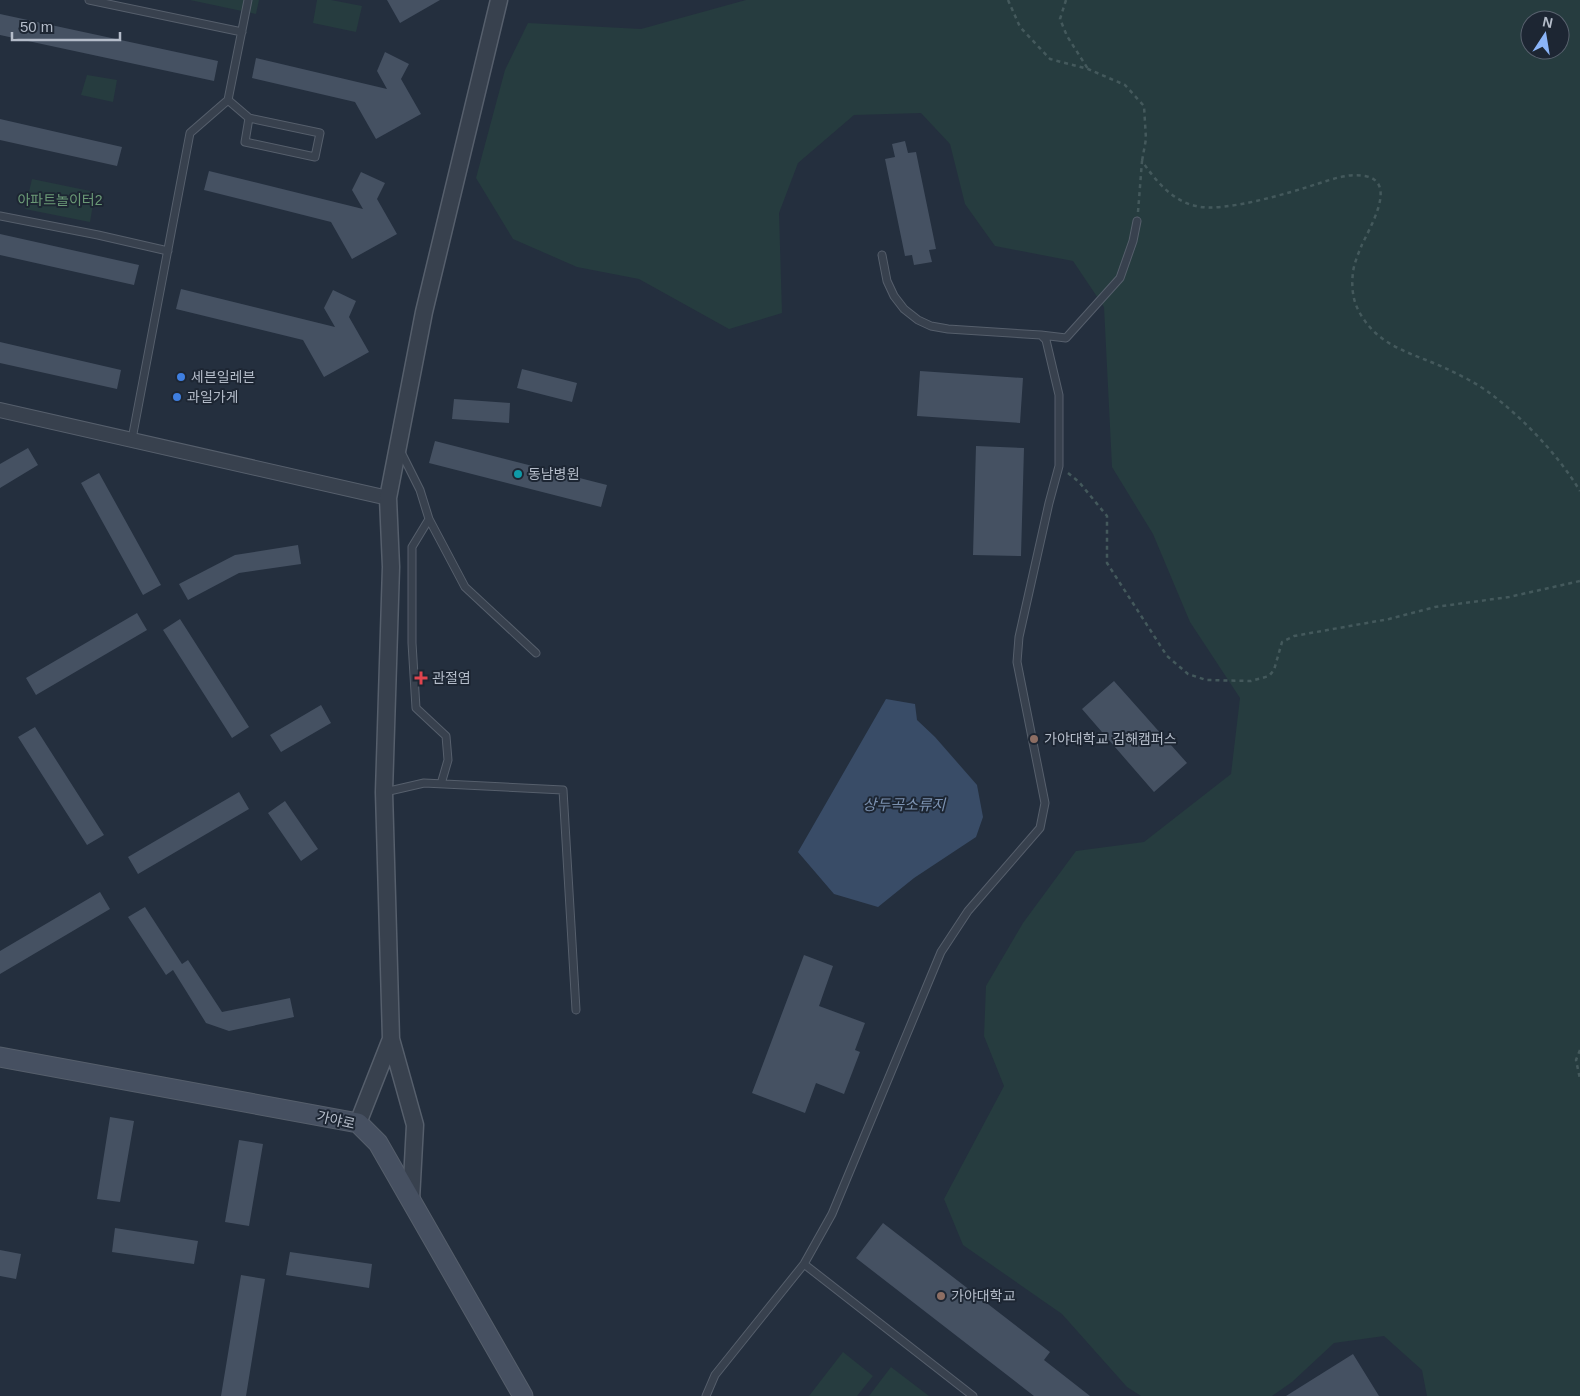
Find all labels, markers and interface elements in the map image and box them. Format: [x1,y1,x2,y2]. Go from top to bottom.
scale bar [12,10,120,42]
north arrow [1520,10,1570,60]
text: N [1541,13,1554,31]
text: 50 m [20,18,53,35]
park label: 아파트놀이터2 [17,192,103,208]
place label: 세븐일레븐 [191,369,256,385]
marker: 세븐일레븐 [175,371,187,383]
place label: 과일가게 [187,389,239,405]
marker: 과일가게 [171,391,183,403]
place label: 동남병원 [528,466,580,482]
marker: 동남병원 [512,468,524,480]
place label: 관절염 [432,670,471,686]
marker: 관절염 [414,671,428,685]
place label: 가야대학교 김해캠퍼스 [1044,731,1177,747]
marker: 가야대학교 김해캠퍼스 [1028,733,1040,745]
water label: 상두곡소류지 [863,796,947,813]
street label: 가야로 [315,1108,357,1132]
place label: 가야대학교 [951,1288,1016,1304]
marker: 가야대학교 [935,1290,947,1302]

